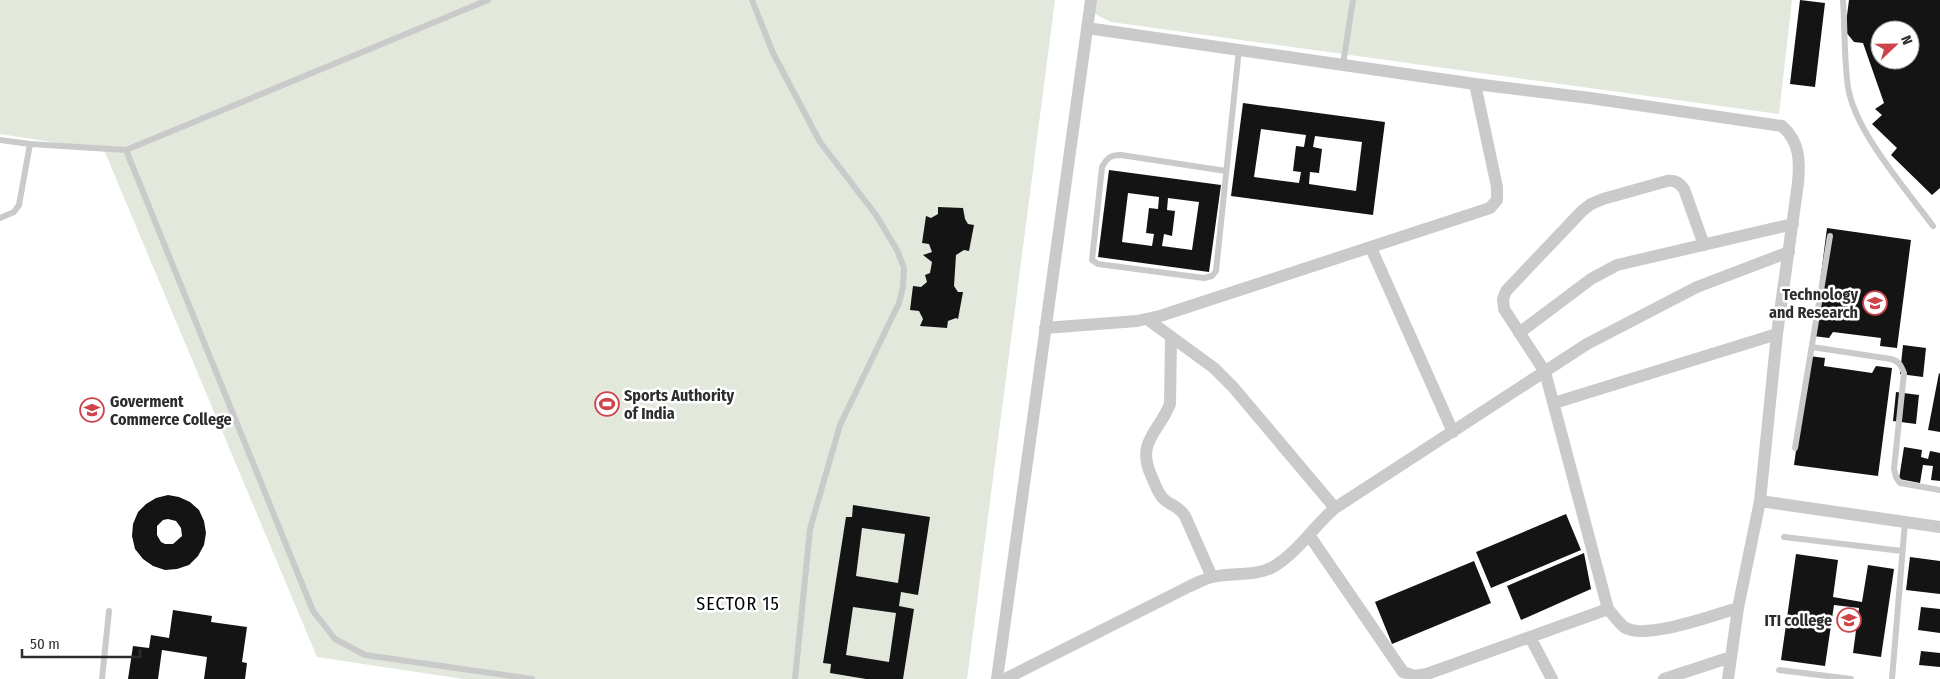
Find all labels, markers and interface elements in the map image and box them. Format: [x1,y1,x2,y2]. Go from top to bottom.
north arrow [1870,20,1920,70]
text: N [1897,33,1916,47]
place label: Technology and Research [1769,285,1858,322]
school or university icon: Technology and Research [1862,290,1888,316]
place label: Sports Authority of India [624,386,734,423]
sports icon: Sports Authority of India [594,391,620,417]
place label: Goverment Commerce College [110,392,232,429]
school or university icon: Goverment Commerce College [79,397,105,423]
district label: SECTOR 15 [696,593,780,615]
school or university icon: ITI college [1836,607,1862,633]
place label: ITI college [1765,611,1832,630]
scale bar [22,626,140,658]
text: 50 m [30,635,60,653]

